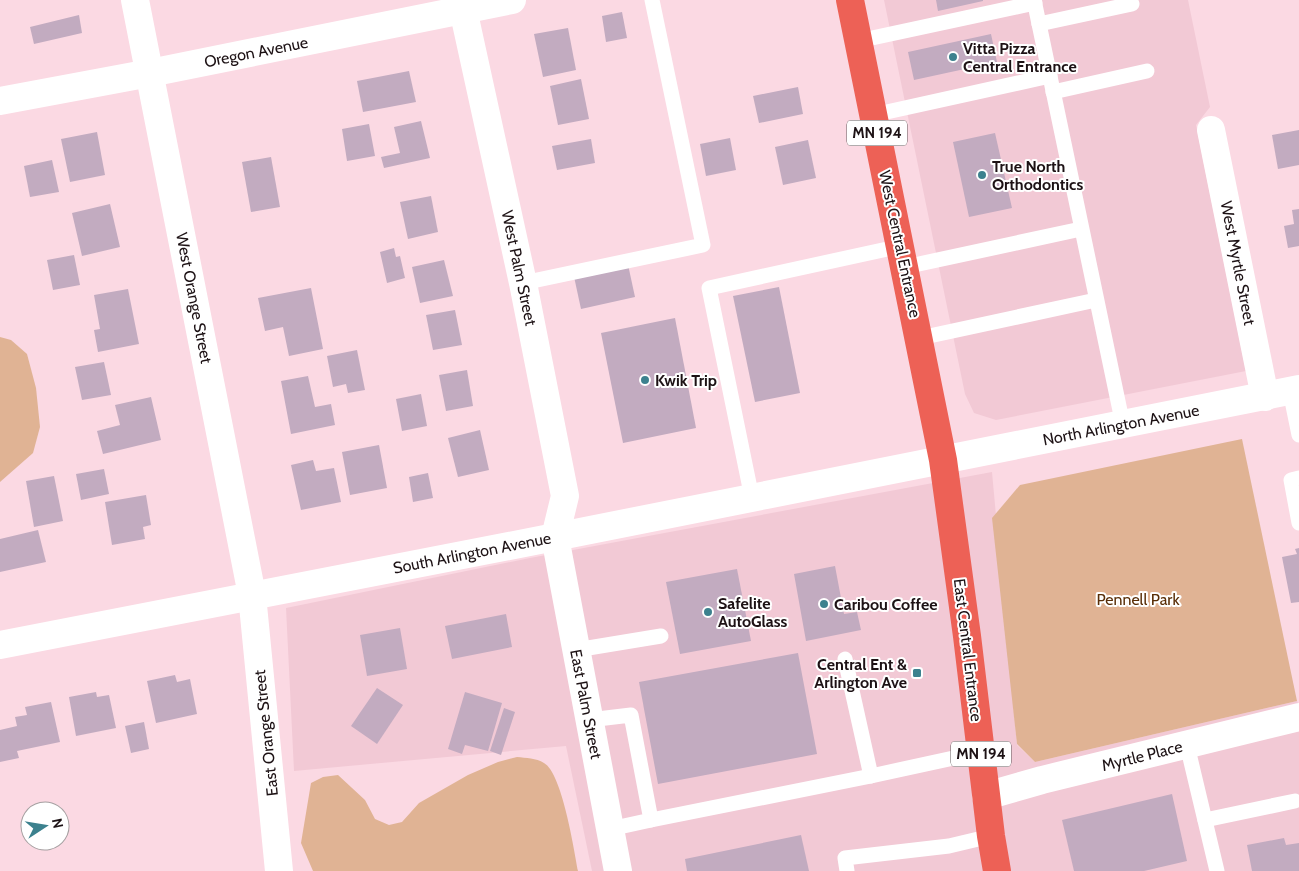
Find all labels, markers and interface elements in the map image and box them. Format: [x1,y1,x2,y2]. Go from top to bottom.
street label: Oregon Avenue [203,33,309,71]
place label: Vitta Pizza Central Entrance [963,39,1077,76]
marker: Vitta Pizza Central Entrance [947,51,959,63]
road number: MN 194 [847,120,907,146]
place label: True North Orthodontics [992,157,1083,194]
street label: West Central Entrance [875,169,925,319]
marker: True North Orthodontics [976,169,988,181]
street label: West Myrtle Street [1217,199,1259,327]
street label: West Palm Street [497,209,541,328]
street label: West Orange Street [172,231,216,366]
place label: Kwik Trip [655,371,717,390]
marker: Kwik Trip [639,374,651,386]
street label: North Arlington Avenue [1041,401,1201,449]
street label: South Arlington Avenue [391,528,553,578]
street label: East Central Entrance [950,577,986,723]
park label: Pennell Park [1096,590,1180,609]
place label: Safelite AutoGlass [718,594,787,631]
place label: Caribou Coffee [834,595,937,614]
marker: Caribou Coffee [818,598,830,610]
marker: Safelite AutoGlass [702,606,714,618]
street label: East Palm Street [566,648,606,761]
place label: Central Ent & Arlington Ave [814,655,907,692]
marker: Central Ent & Arlington Ave [911,667,923,679]
street label: East Orange Street [250,668,282,797]
street label: Myrtle Place [1100,737,1184,775]
road number: MN 194 [951,742,1011,766]
north arrow [20,801,70,851]
text: N [48,817,68,830]

